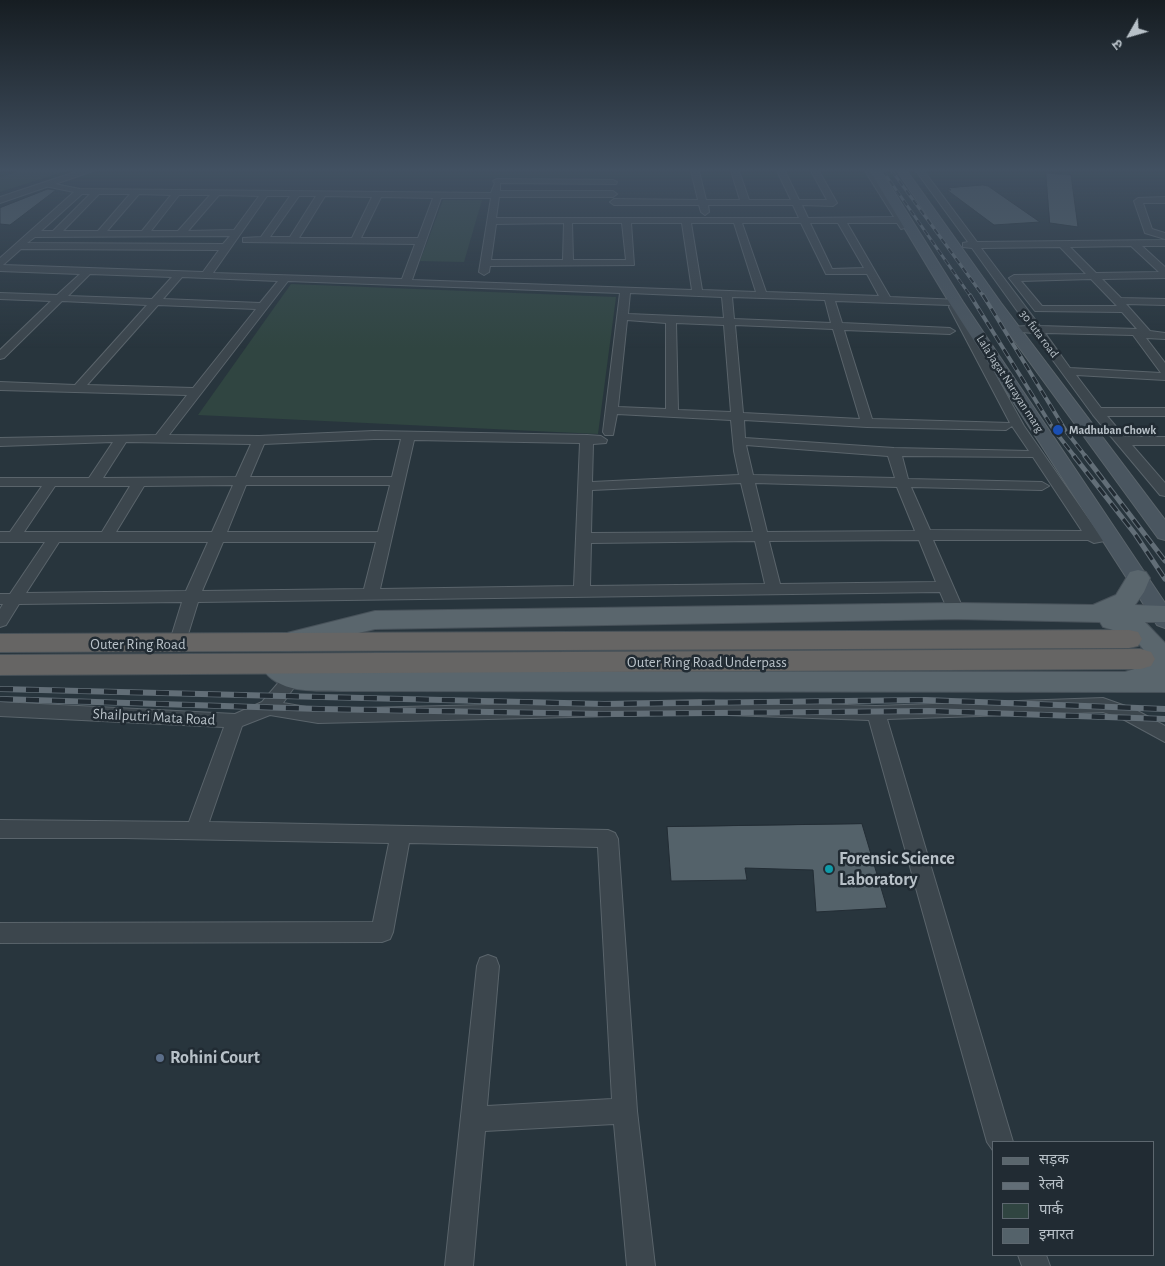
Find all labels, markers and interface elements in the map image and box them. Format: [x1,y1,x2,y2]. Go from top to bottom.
north arrow [1105,10,1155,60]
text: उ [1110,37,1126,52]
street label: 30 futa road [1016,307,1062,361]
street label: Lala Jagat Narayan marg [973,333,1047,435]
marker: Madhuban Chowk [1051,423,1065,437]
place label: Madhuban Chowk [1069,423,1156,437]
street label: Outer Ring Road [90,635,186,653]
street label: Outer Ring Road Underpass [627,653,787,671]
street label: Shailputri Mata Road [92,705,216,729]
place label: Forensic Science Laboratory [839,848,955,891]
marker: Forensic Science Laboratory [823,863,835,875]
place label: Rohini Court [170,1047,260,1069]
marker: Rohini Court [154,1052,166,1064]
legend [992,1141,1155,1256]
text: सड़क [1039,1152,1069,1167]
text: रेलवे [1039,1177,1064,1192]
text: पार्क [1039,1202,1063,1217]
text: इमारत [1039,1227,1074,1242]

